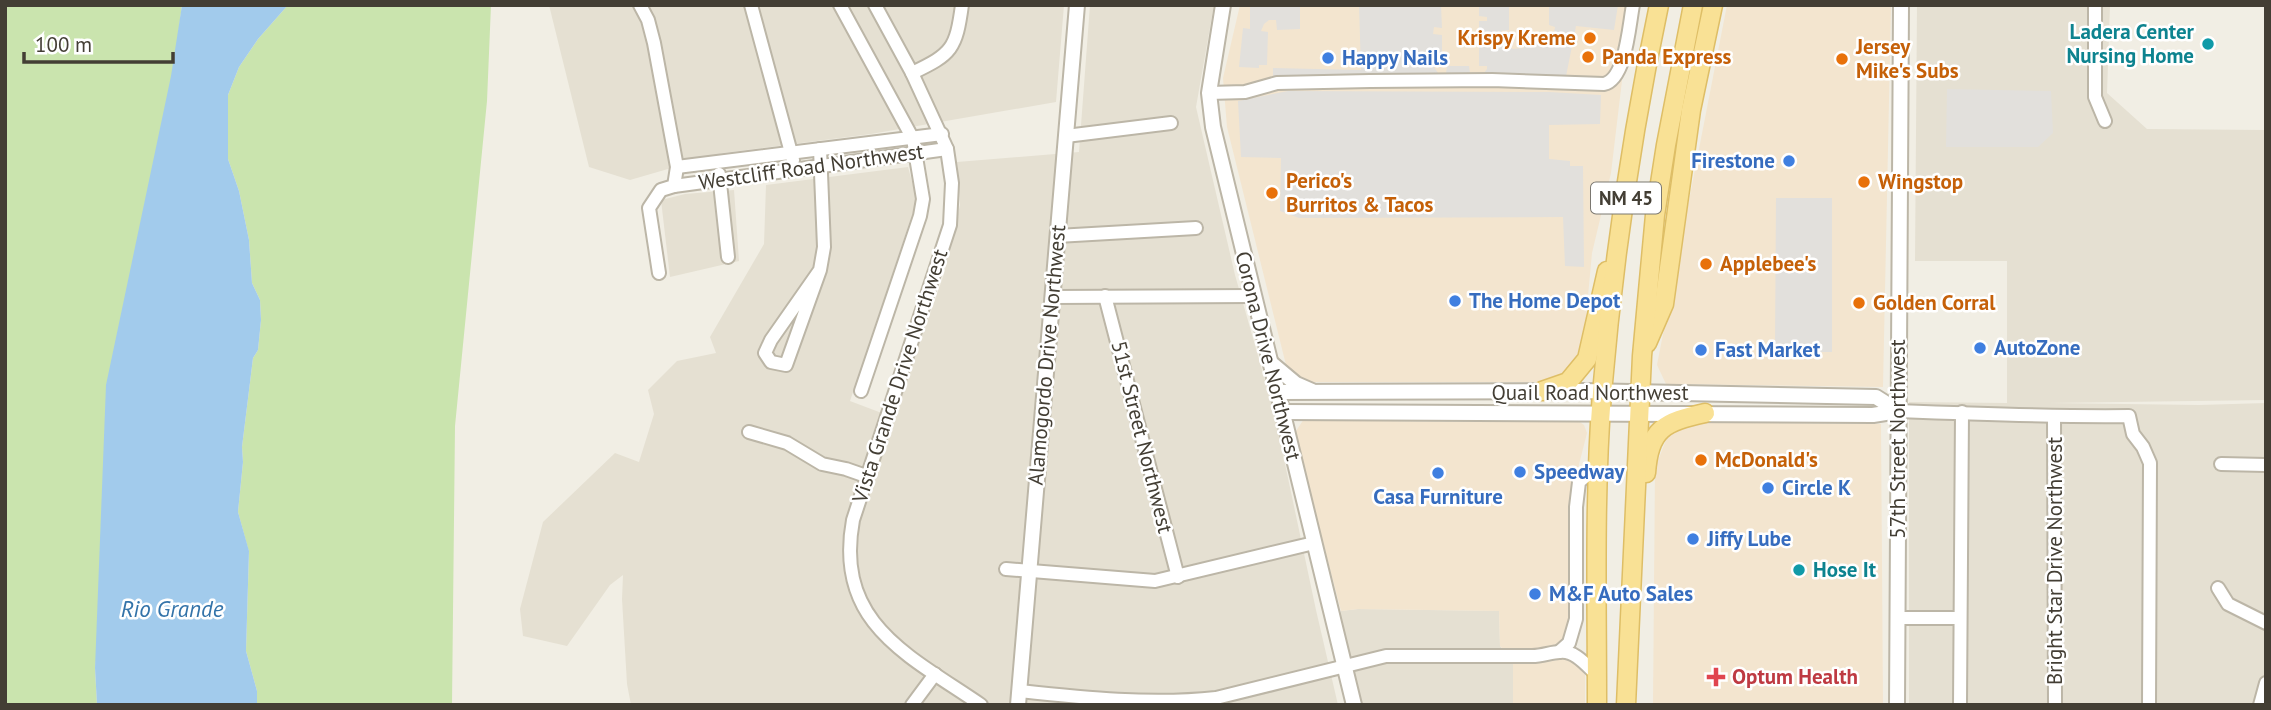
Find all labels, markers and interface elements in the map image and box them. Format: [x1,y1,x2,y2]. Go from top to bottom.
place label: Ladera Center Nursing Home [2066,18,2195,69]
scale bar [24,21,173,65]
place label: Krispy Kreme [1458,24,1576,51]
marker: Krispy Kreme [1582,30,1598,46]
text: 100 m [35,31,92,58]
place label: Jersey Mike's Subs [1855,33,1959,84]
marker: Ladera Center Nursing Home [2200,36,2216,52]
place label: Panda Express [1602,43,1732,70]
place label: Happy Nails [1342,44,1448,71]
marker: Panda Express [1580,49,1596,65]
marker: Happy Nails [1320,50,1336,66]
marker: Jersey Mike's Subs [1834,51,1850,67]
street label: Westcliff Road Northwest [697,137,925,196]
place label: Firestone [1691,147,1775,174]
marker: Firestone [1781,153,1797,169]
place label: Perico's Burritos & Tacos [1286,167,1434,218]
place label: Wingstop [1878,168,1963,195]
marker: Wingstop [1856,174,1872,190]
road number: NM 45 [1591,182,1661,214]
marker: Perico's Burritos & Tacos [1264,185,1280,201]
street label: Alamogordo Drive Northwest [1022,224,1071,486]
street label: Vista Grande Drive Northwest [845,246,953,507]
street label: Corona Drive Northwest [1229,248,1308,463]
place label: Applebee's [1720,250,1816,277]
marker: Applebee's [1698,256,1714,272]
place label: The Home Depot [1469,287,1621,314]
place label: Golden Corral [1873,289,1996,316]
marker: The Home Depot [1447,293,1463,309]
marker: Golden Corral [1851,295,1867,311]
place label: AutoZone [1994,334,2080,361]
place label: Fast Market [1715,336,1821,363]
street label: 51st Street Northwest [1106,338,1179,536]
street label: 57th Street Northwest [1884,339,1911,539]
marker: AutoZone [1972,340,1988,356]
marker: Fast Market [1693,342,1709,358]
street label: Quail Road Northwest [1491,379,1689,406]
street label: Bright Star Drive Northwest [2041,437,2068,685]
place label: McDonald's [1715,446,1818,473]
marker: McDonald's [1693,452,1709,468]
place label: Speedway [1534,458,1626,485]
marker: Speedway [1512,464,1528,480]
marker: Casa Furniture [1430,465,1446,481]
place label: Circle K [1782,474,1851,501]
marker: Circle K [1760,480,1776,496]
place label: Casa Furniture [1373,483,1503,510]
place label: Jiffy Lube [1706,525,1791,552]
marker: Jiffy Lube [1685,531,1701,547]
place label: Hose It [1813,556,1877,583]
marker: Hose It [1791,562,1807,578]
place label: M&F Auto Sales [1549,580,1693,607]
marker: M&F Auto Sales [1527,586,1543,602]
water label: Rio Grande [121,594,224,623]
place label: Optum Health [1732,663,1858,690]
marker: Optum Health [1706,667,1726,687]

